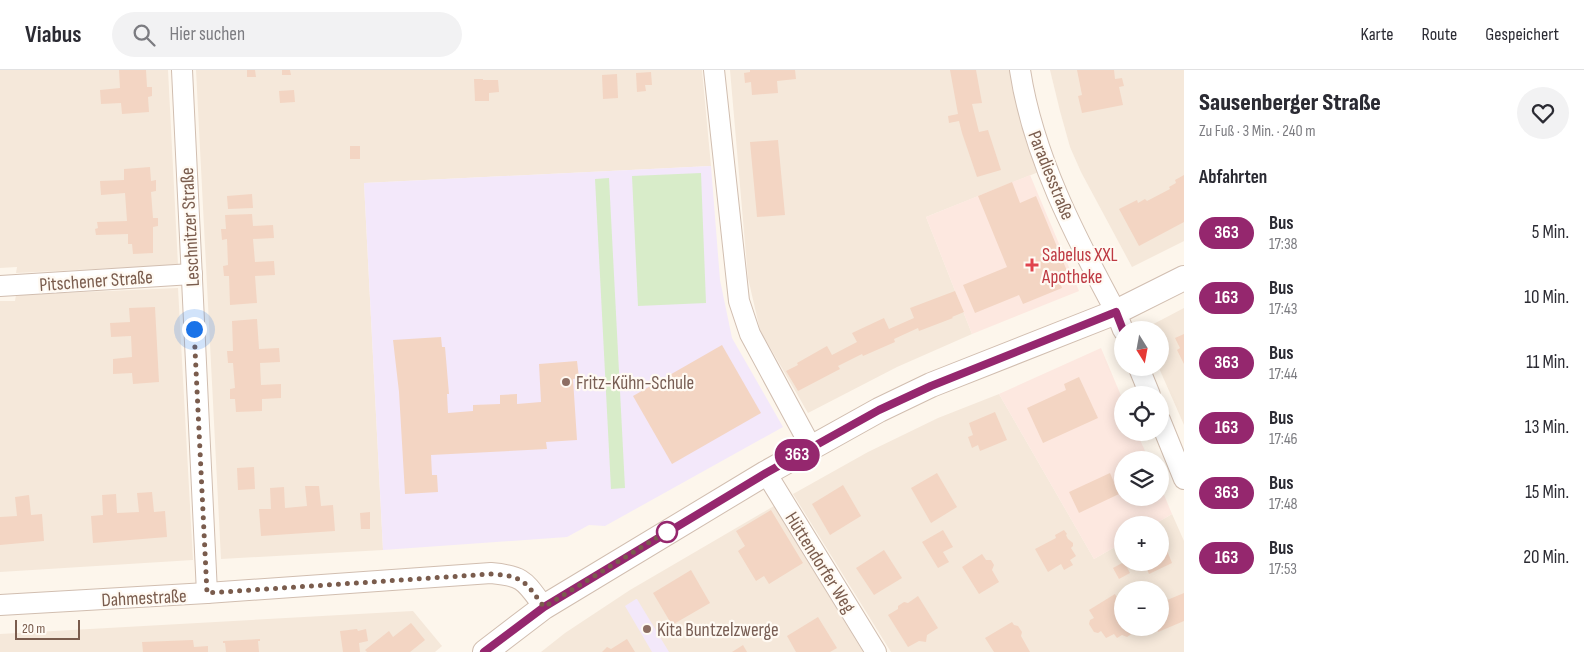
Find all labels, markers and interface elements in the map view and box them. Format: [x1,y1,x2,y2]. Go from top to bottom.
search box [112,12,462,57]
text: Viabus [25,20,82,49]
icon: search [130,21,158,49]
text: Hier suchen [170,23,245,46]
text: Karte [1361,24,1394,45]
text: Route [1422,24,1457,45]
text: Gespeichert [1485,24,1559,45]
button: heart [1517,87,1569,139]
text: Sausenberger Straße [1199,88,1381,117]
text: Zu Fuß · 3 Min. · 240 m [1199,122,1315,141]
street label: Paradiesstraße [1022,128,1079,223]
text: Abfahrten [1199,166,1267,189]
street label: Leschnitzer Straße [176,167,205,287]
text: Bus [1269,212,1294,235]
text: 5 Min. [1532,221,1569,244]
text: 363 [1214,222,1239,243]
text: 17:38 [1269,235,1298,254]
place label: Sabelus XXL Apotheke [1041,244,1118,289]
marker: Sabelus XXL Apotheke [1026,259,1038,271]
street label: Pitschener Straße [39,266,154,297]
text: Bus [1269,277,1294,300]
text: 10 Min. [1524,286,1569,309]
text: 163 [1215,287,1238,308]
text: 17:43 [1269,300,1297,319]
your location [182,317,207,342]
north arrow [1114,321,1169,376]
map controls [1114,321,1169,636]
text: Bus [1269,342,1294,365]
text: 11 Min. [1526,351,1569,374]
text: 363 [1214,352,1239,373]
text: 17:44 [1269,365,1297,384]
place label: Fritz-Kühn-Schule [576,372,694,395]
marker: Fritz-Kühn-Schule [560,376,572,388]
button: locate [1114,386,1169,441]
text: Bus [1269,407,1294,430]
text: 13 Min. [1525,416,1569,439]
text: 163 [1215,417,1238,438]
text: 17:46 [1269,430,1298,449]
line badge: 363 [768,439,826,471]
text: 363 [785,444,809,465]
button: layers [1114,451,1169,506]
text: Bus [1269,472,1294,495]
text: 15 Min. [1525,481,1569,504]
text: 363 [1214,482,1239,503]
text: 17:48 [1269,495,1298,514]
street label: Hüttendorfer Weg [780,508,860,618]
button: + [1114,516,1169,571]
unlabelled marker [656,521,678,543]
text: Bus [1269,537,1294,560]
text: 20 Min. [1523,546,1569,569]
text: 163 [1215,547,1238,568]
text: 17:53 [1269,560,1297,579]
button: − [1114,581,1169,636]
street label: Dahmestraße [101,585,187,612]
scale bar [15,617,80,640]
place label: Kita Buntzelzwerge [657,619,779,642]
text: 20 m [22,620,45,637]
marker: Kita Buntzelzwerge [641,623,653,635]

